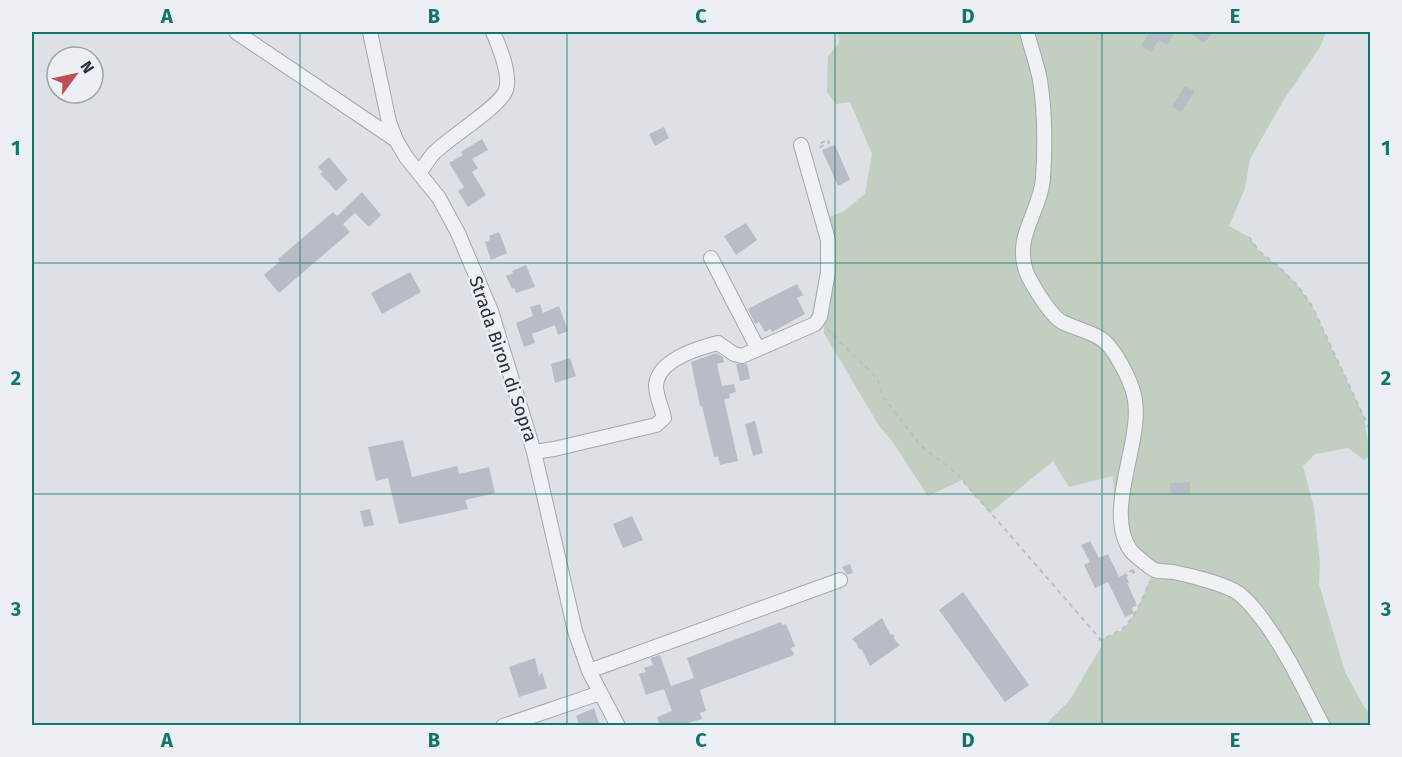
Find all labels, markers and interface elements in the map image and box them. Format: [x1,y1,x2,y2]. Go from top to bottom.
text: A [160,4,174,28]
text: B [428,4,440,28]
text: C [695,4,707,28]
text: D [961,4,975,28]
text: E [1230,4,1240,28]
north arrow [45,45,105,105]
text: N [76,57,98,77]
text: 1 [11,136,21,160]
text: 1 [1381,136,1391,160]
street label: Strada Biron di Sopra [464,273,542,445]
text: 2 [11,366,21,390]
text: 2 [1381,366,1391,390]
text: 3 [10,597,21,621]
text: 3 [1380,597,1391,621]
text: A [160,728,174,752]
text: B [428,728,440,752]
text: C [695,728,707,752]
text: D [961,728,975,752]
text: E [1230,728,1240,752]

